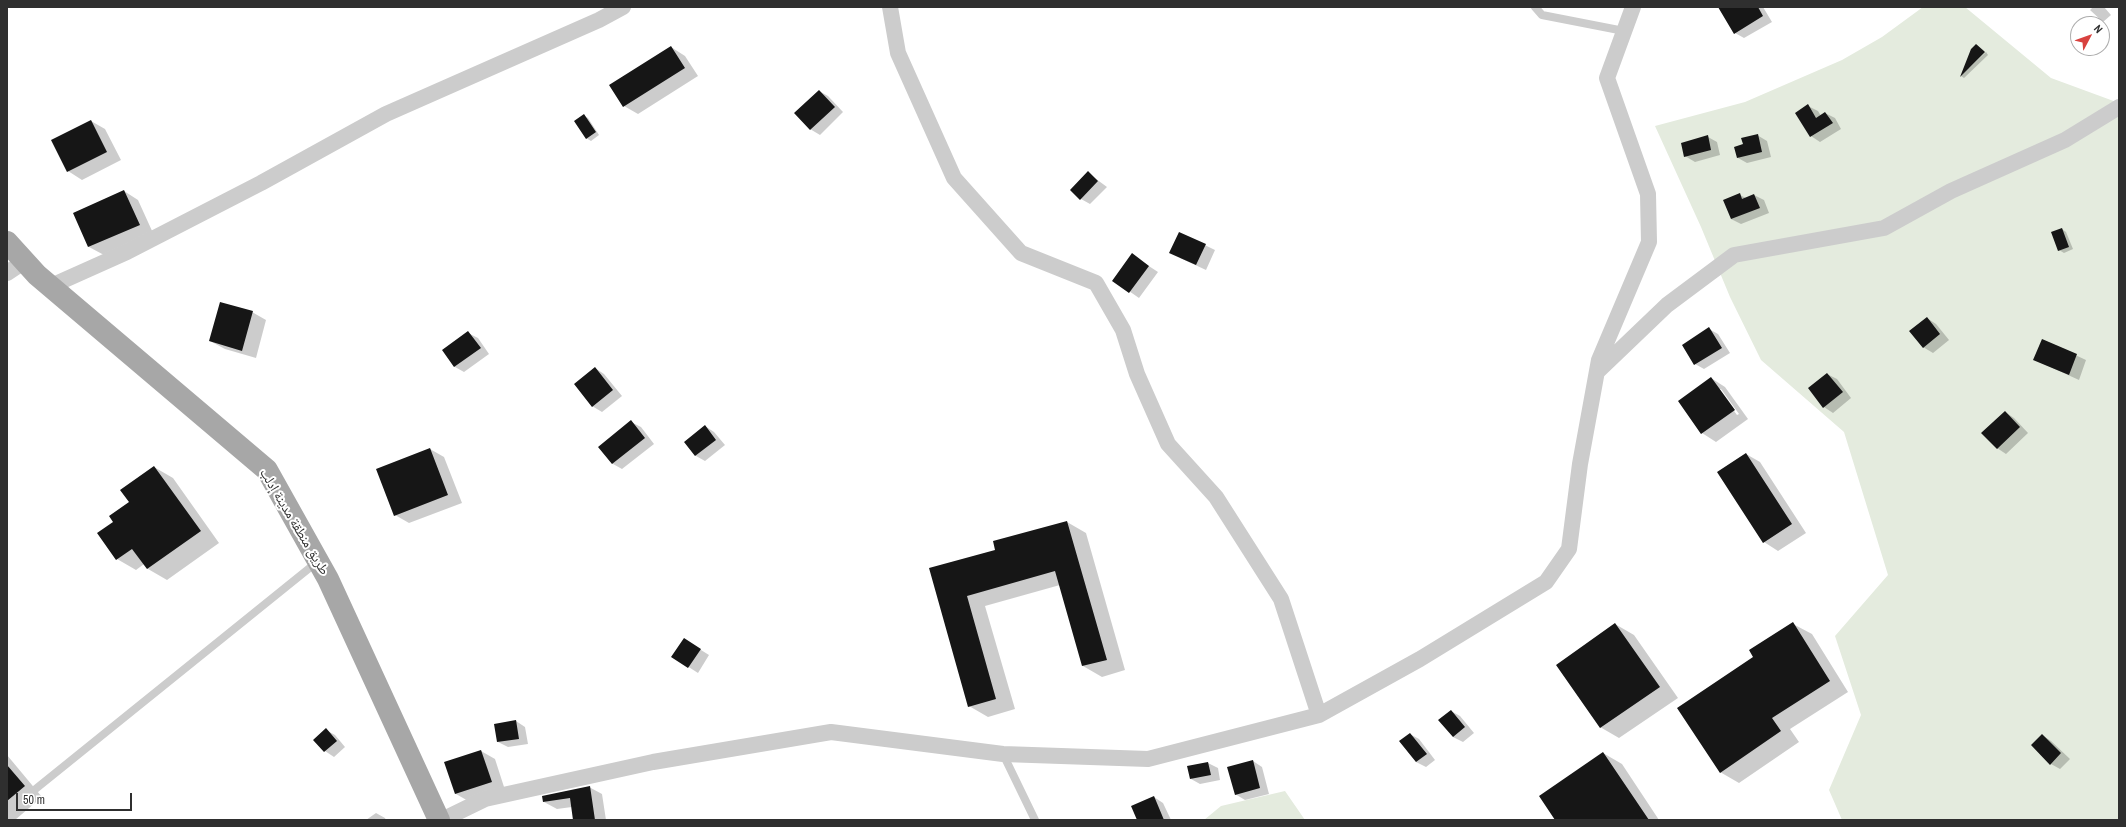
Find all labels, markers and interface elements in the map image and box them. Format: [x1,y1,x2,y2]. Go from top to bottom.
north arrow [2070,16,2110,56]
text: N [2091,22,2106,36]
street label: طريق منطقة مدينة إدلب [256,466,332,578]
scale bar [18,785,134,811]
text: 50 m [23,792,45,808]

